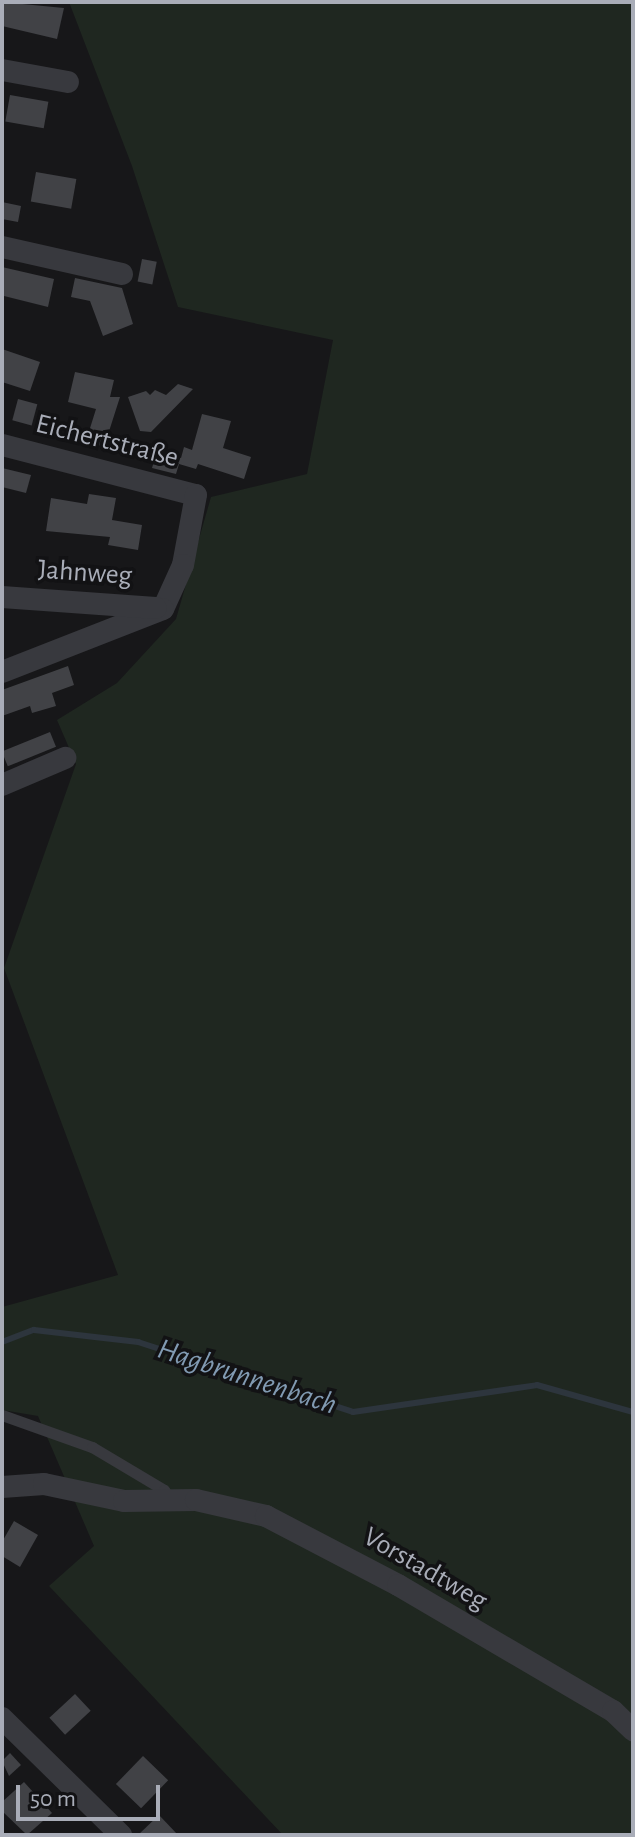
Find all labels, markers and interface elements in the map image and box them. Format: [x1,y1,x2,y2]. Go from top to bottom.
street label: Eichertstraße [32,407,182,475]
street label: Jahnweg [37,553,133,593]
water label: Hagbrunnenbach [153,1331,341,1423]
street label: Vorstadtweg [357,1520,493,1618]
scale bar [20,1769,164,1819]
text: 50 m [30,1787,76,1811]

